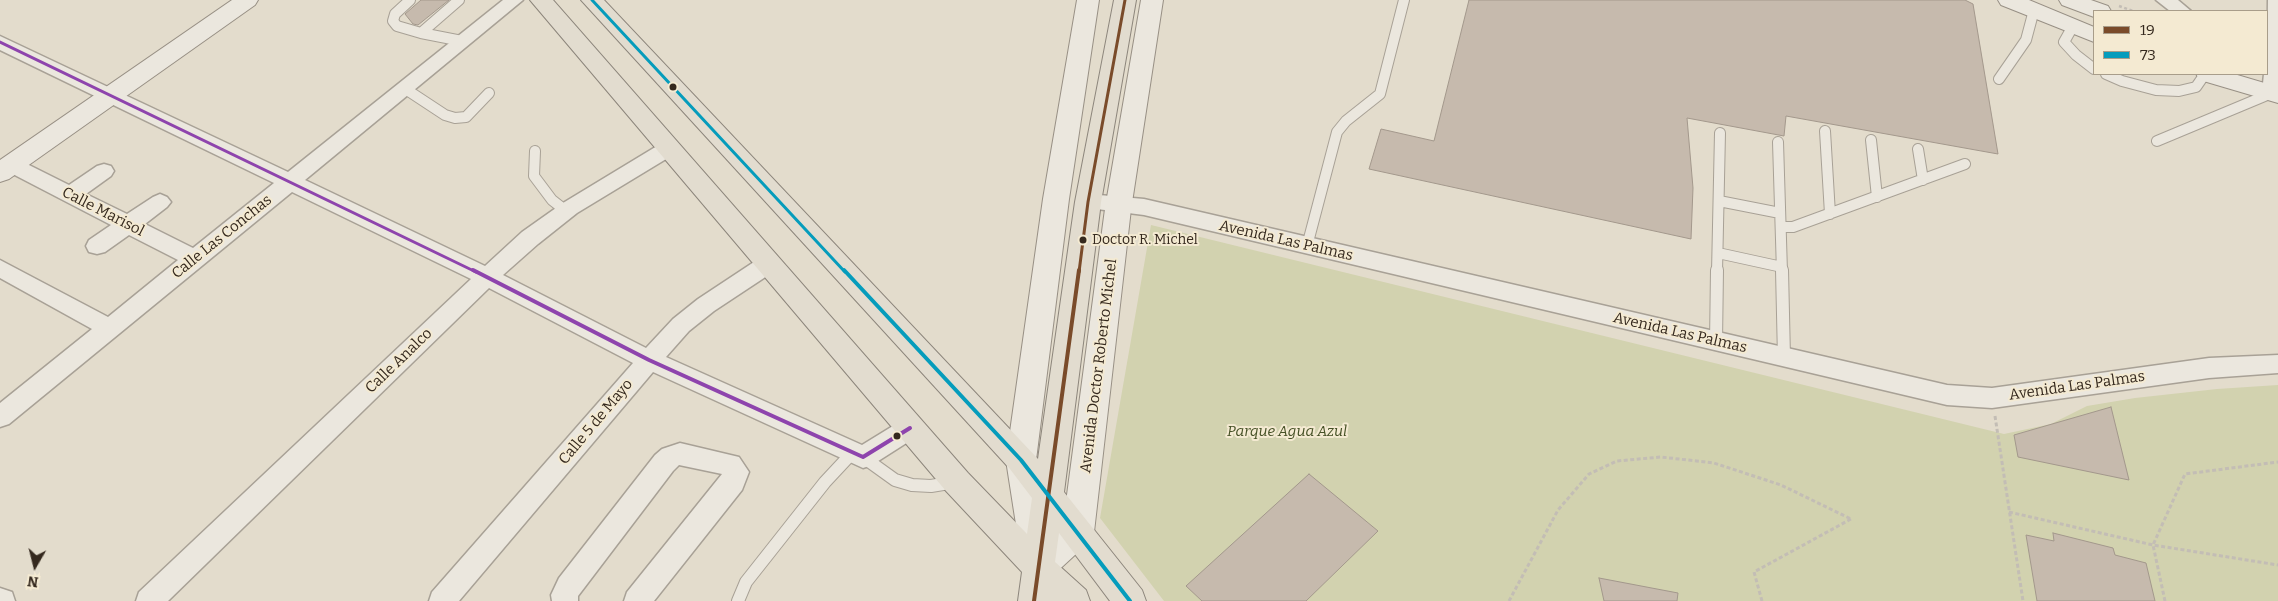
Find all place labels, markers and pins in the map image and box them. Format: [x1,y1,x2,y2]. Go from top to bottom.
unlabelled marker [668,82,678,92]
place label: Doctor R. Michel [1092,232,1198,248]
marker: Doctor R. Michel [1078,235,1088,245]
unlabelled marker [892,431,902,441]

